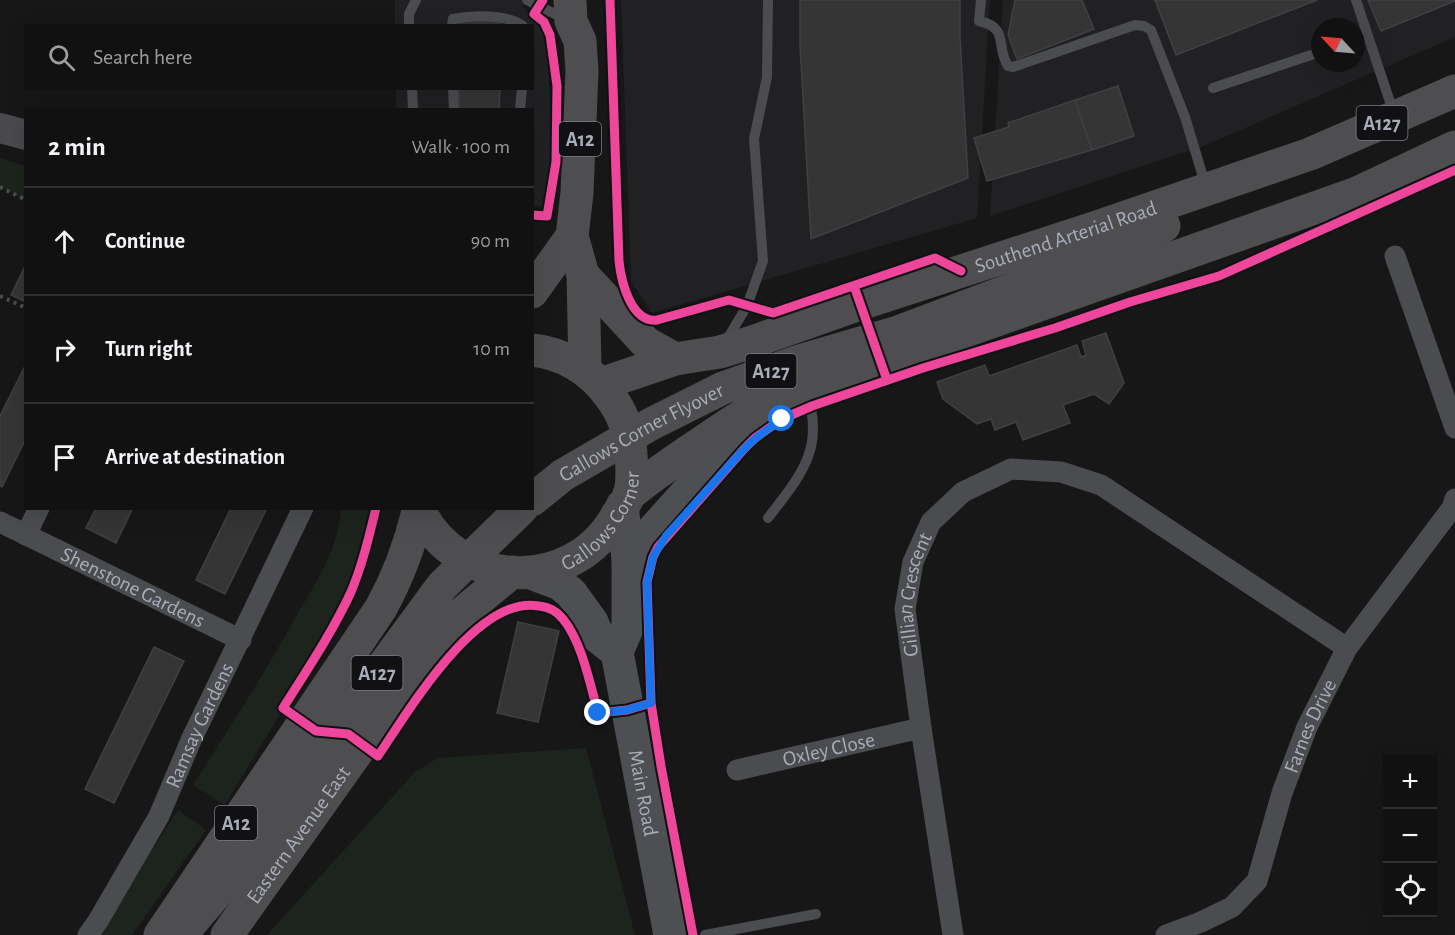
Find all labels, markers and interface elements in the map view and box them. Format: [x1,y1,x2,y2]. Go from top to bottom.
north arrow [1311,18,1365,72]
search box [24,24,534,90]
icon: search [45,41,78,74]
text: Search here [93,46,192,68]
road number: A127 [1356,106,1408,140]
road number: A12 [559,122,601,156]
text: 2 min [48,134,106,160]
text: Walk · 100 m [411,137,510,157]
street label: Southend Arterial Road [972,197,1159,277]
icon: ahead [48,225,81,258]
text: Continue [105,230,185,252]
text: 90 m [471,231,510,251]
icon: right [48,333,81,366]
text: Turn right [105,338,192,360]
text: 10 m [473,339,510,359]
road number: A127 [746,354,796,388]
street label: Gallows Corner Flyover [555,379,727,486]
route start [768,405,794,431]
icon: arrive [48,441,81,474]
text: Arrive at destination [105,446,285,468]
street label: Gallows Corner [558,471,643,575]
street label: Gillian Crescent [894,529,936,658]
street label: Shenstone Gardens [57,544,208,632]
road number: A127 [352,656,403,690]
street label: Ramsay Gardens [162,660,238,791]
street label: Farnes Drive [1281,676,1340,776]
route end [584,699,610,725]
street label: Oxley Close [781,729,877,770]
street label: Main Road [625,748,661,838]
map controls [1383,755,1437,917]
button: + [1383,755,1437,809]
street label: Eastern Avenue East [243,762,355,908]
road number: A12 [215,806,257,840]
button: − [1383,809,1437,863]
button: locate [1383,863,1437,917]

